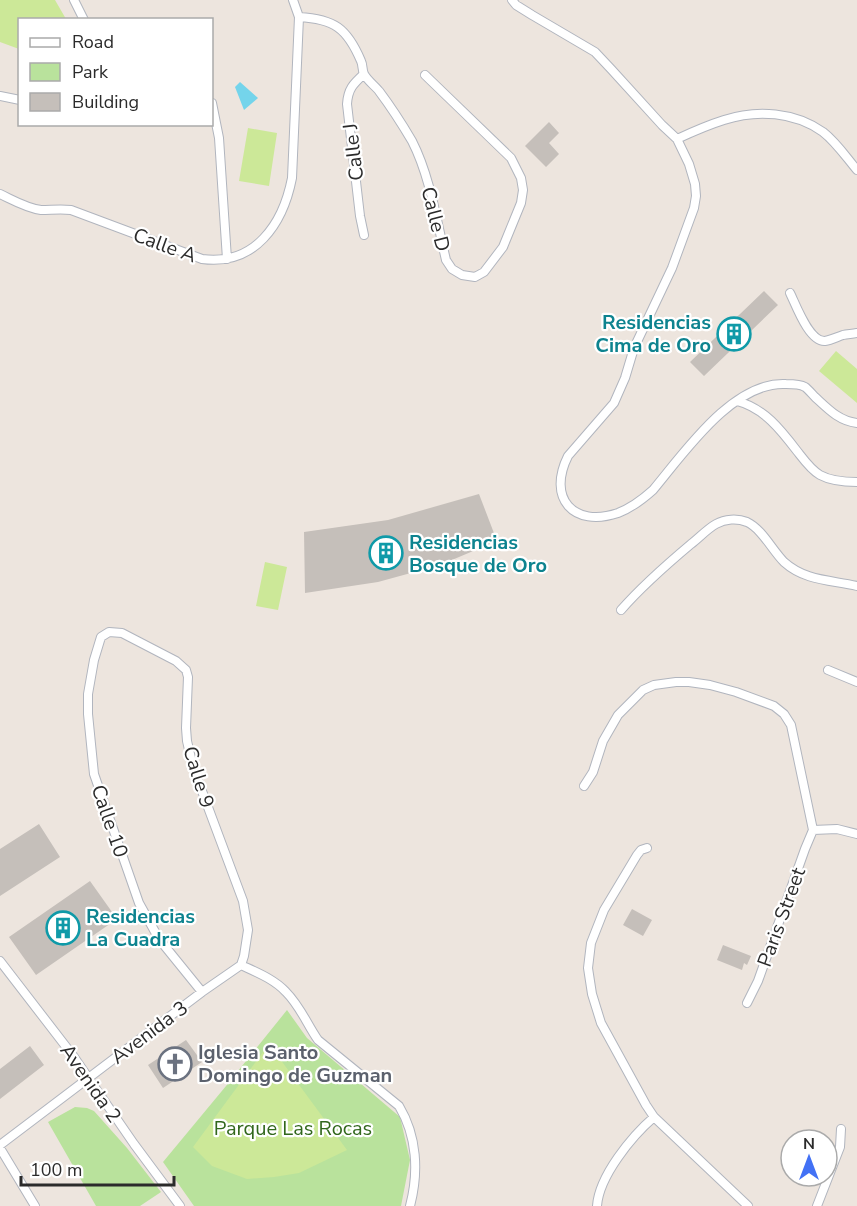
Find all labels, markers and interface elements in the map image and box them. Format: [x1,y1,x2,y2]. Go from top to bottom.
legend [18,18,213,126]
text: Road [72,30,114,54]
text: Park [72,60,109,84]
text: Building [72,90,139,114]
street label: Calle J [337,122,370,182]
street label: Calle D [414,184,457,254]
street label: Calle A [129,222,201,270]
place label: Residencias Cima de Oro [595,309,711,359]
building icon: Residencias Cima de Oro [716,316,752,352]
place label: Residencias Bosque de Oro [409,529,547,579]
building icon: Residencias Bosque de Oro [368,535,404,571]
street label: Calle 9 [176,743,221,811]
street label: Calle 10 [85,781,135,861]
street label: Paris Street [751,863,812,971]
place label: Residencias La Cuadra [86,903,195,953]
building icon: Residencias La Cuadra [45,910,81,946]
street label: Avenida 3 [105,994,193,1070]
street label: Avenida 2 [54,1039,128,1128]
place label: Iglesia Santo Domingo de Guzman [198,1039,392,1089]
church icon: Iglesia Santo Domingo de Guzman [157,1046,193,1082]
park label: Parque Las Rocas [214,1115,372,1142]
north arrow [779,1128,839,1188]
text: N [803,1133,815,1155]
scale bar [21,1149,174,1187]
text: 100 m [30,1158,82,1182]

